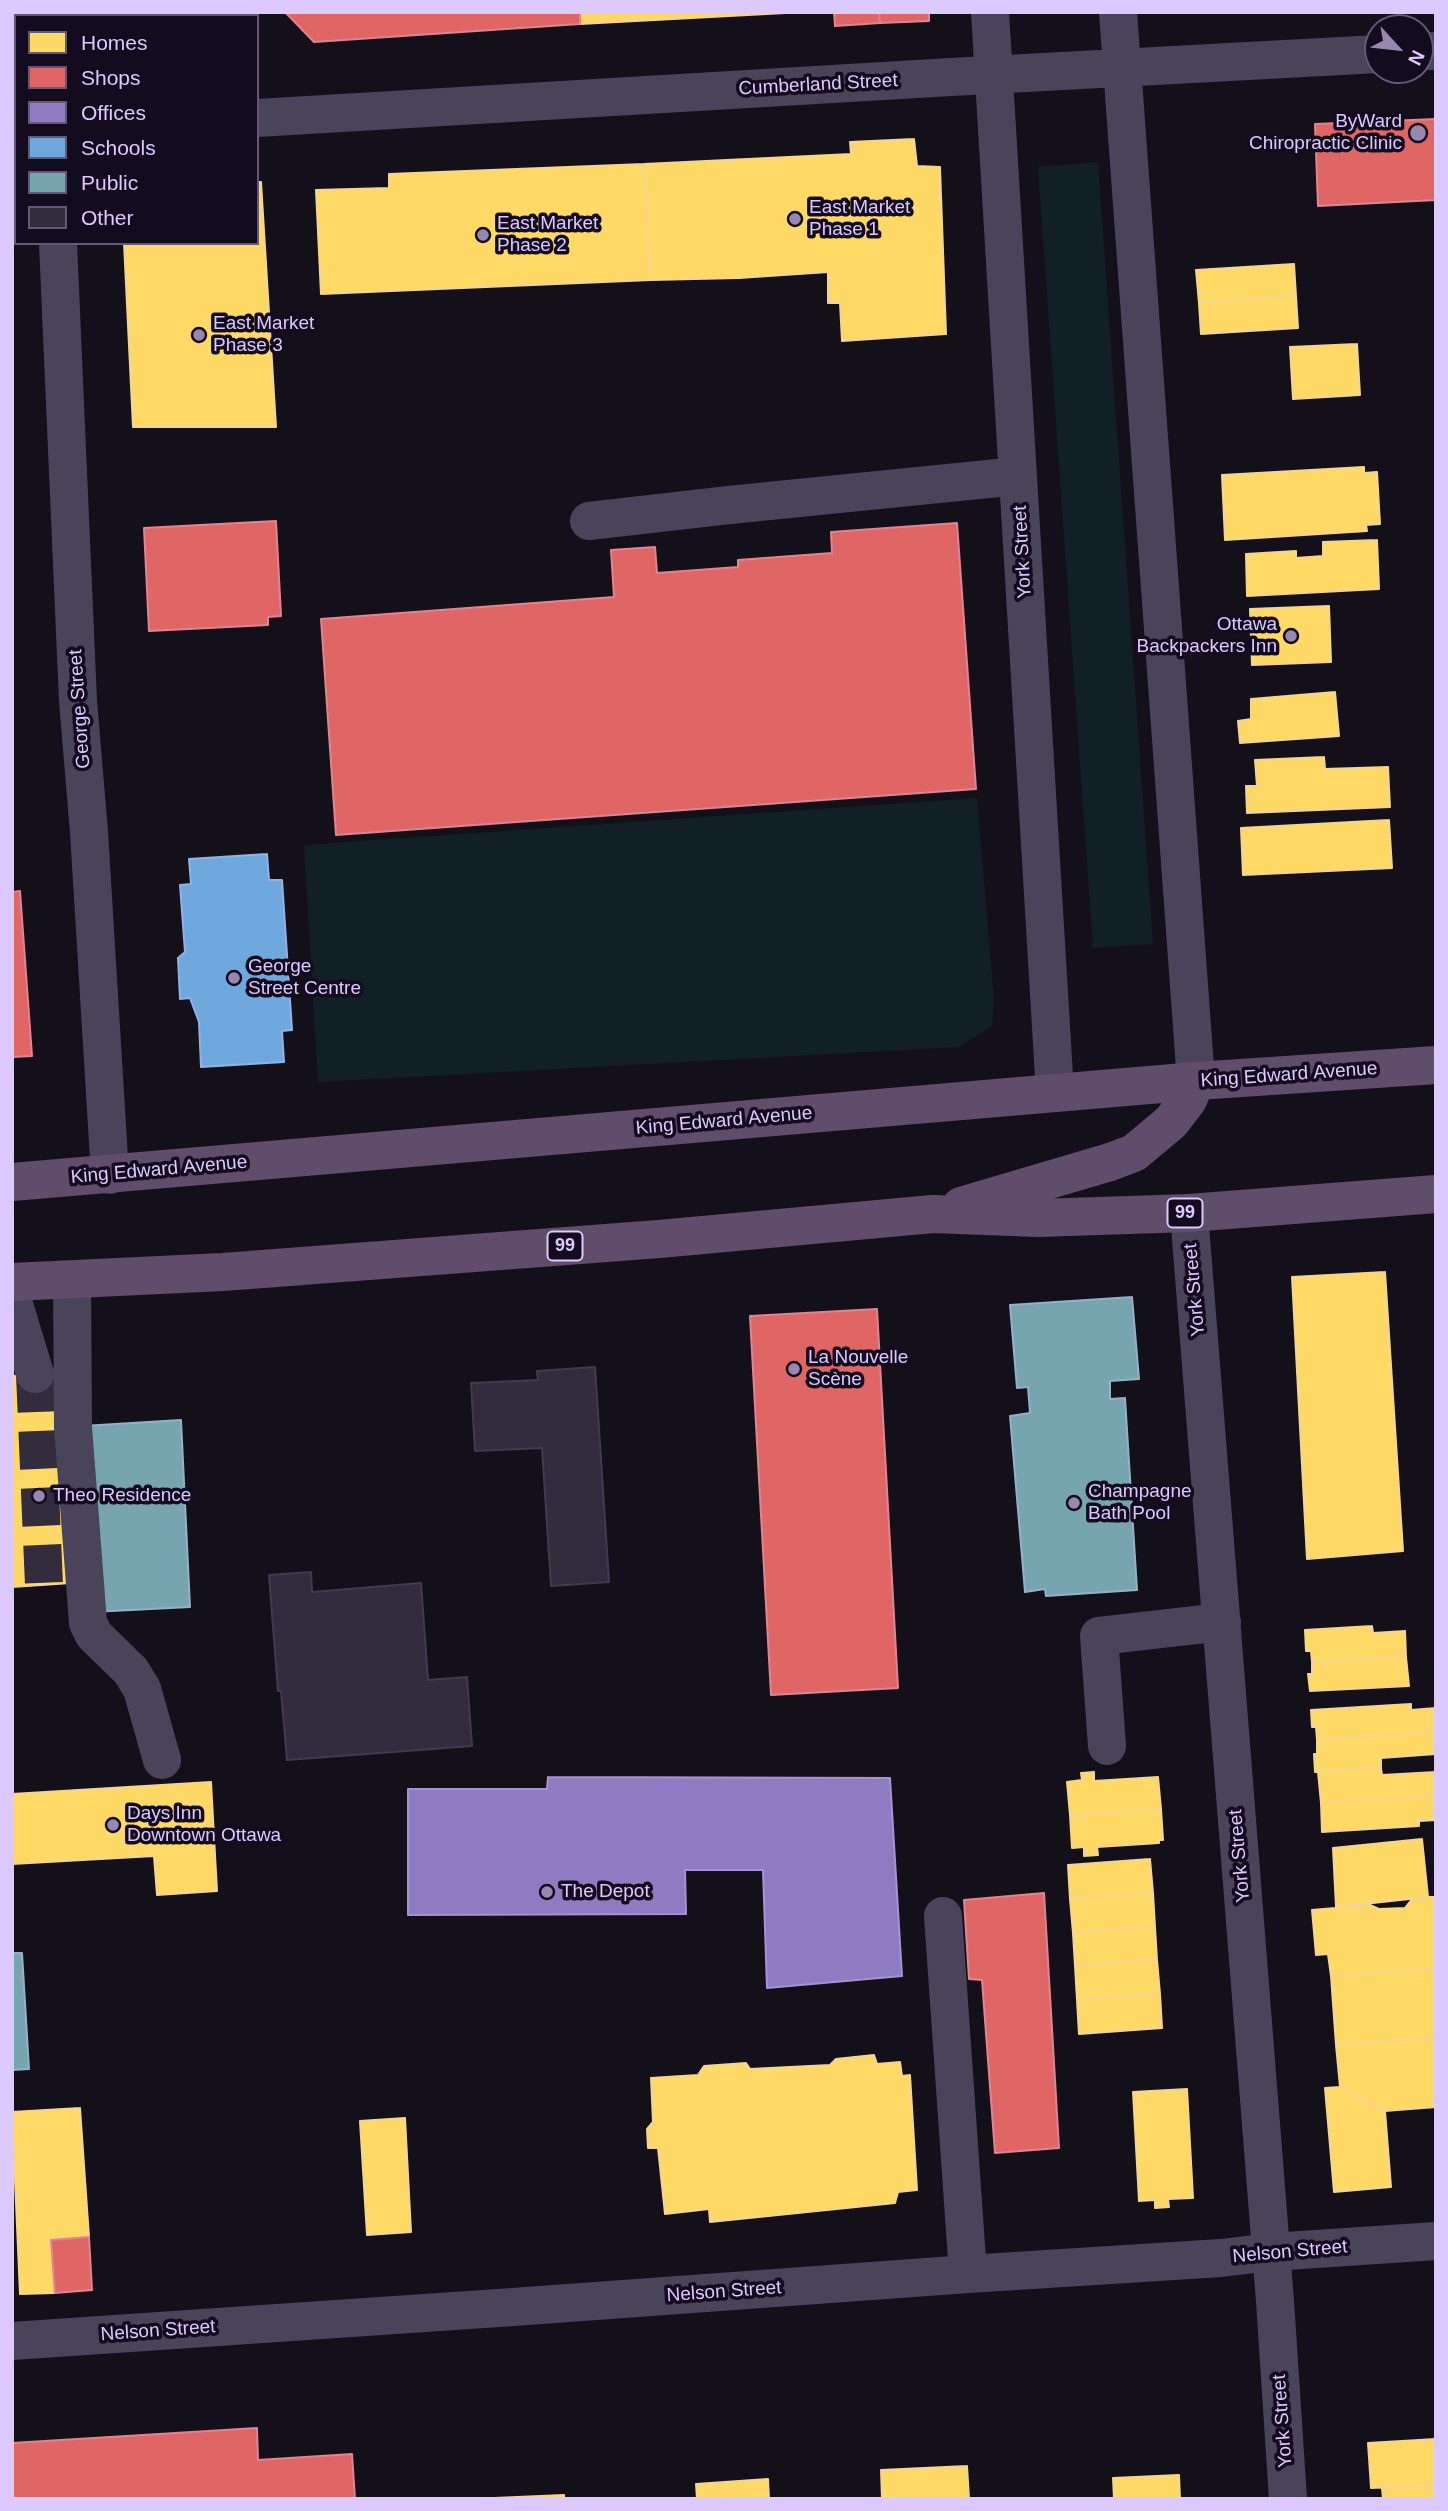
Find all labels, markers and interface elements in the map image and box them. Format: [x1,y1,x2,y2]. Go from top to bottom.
legend [14,14,259,245]
north arrow [1364,14,1434,84]
text: Homes [81,31,148,54]
text: N [1404,47,1429,69]
text: Shops [81,66,141,89]
street label: Cumberland Street [738,69,898,101]
text: Offices [81,101,146,124]
place label: ByWard Chiropractic Clinic [1249,111,1402,155]
marker: ByWard Chiropractic Clinic [1408,123,1428,143]
text: Schools [81,136,156,159]
text: Public [81,171,138,194]
place label: East Market Phase 1 [809,197,910,241]
text: Other [81,206,134,229]
marker: East Market Phase 1 [787,211,803,227]
place label: East Market Phase 2 [497,213,598,257]
marker: East Market Phase 2 [475,227,491,243]
place label: East Market Phase 3 [213,313,314,357]
marker: East Market Phase 3 [191,327,207,343]
street label: York Street [1009,505,1037,599]
place label: Ottawa Backpackers Inn [1137,614,1277,658]
marker: Ottawa Backpackers Inn [1283,628,1299,644]
street label: George Street [64,649,96,769]
place label: George Street Centre [248,956,361,1000]
marker: George Street Centre [226,970,242,986]
street label: King Edward Avenue [1200,1057,1378,1093]
street label: King Edward Avenue [635,1102,813,1140]
street label: King Edward Avenue [70,1151,248,1189]
road number: 99 [1168,1198,1202,1228]
road number: 99 [548,1232,582,1260]
street label: York Street [1180,1243,1210,1337]
place label: La Nouvelle Scène [808,1347,908,1391]
marker: La Nouvelle Scène [786,1361,802,1377]
place label: Champagne Bath Pool [1088,1481,1192,1525]
place label: Theo Residence [53,1485,191,1507]
marker: Theo Residence [31,1488,47,1504]
marker: Champagne Bath Pool [1066,1495,1082,1511]
place label: Days Inn Downtown Ottawa [127,1803,281,1847]
street label: York Street [1225,1809,1255,1903]
marker: Days Inn Downtown Ottawa [105,1817,121,1833]
place label: The Depot [561,1881,650,1903]
marker: The Depot [539,1884,555,1900]
street label: Nelson Street [1232,2236,1348,2268]
street label: Nelson Street [666,2277,782,2307]
street label: Nelson Street [100,2316,216,2346]
street label: York Street [1268,2374,1298,2468]

